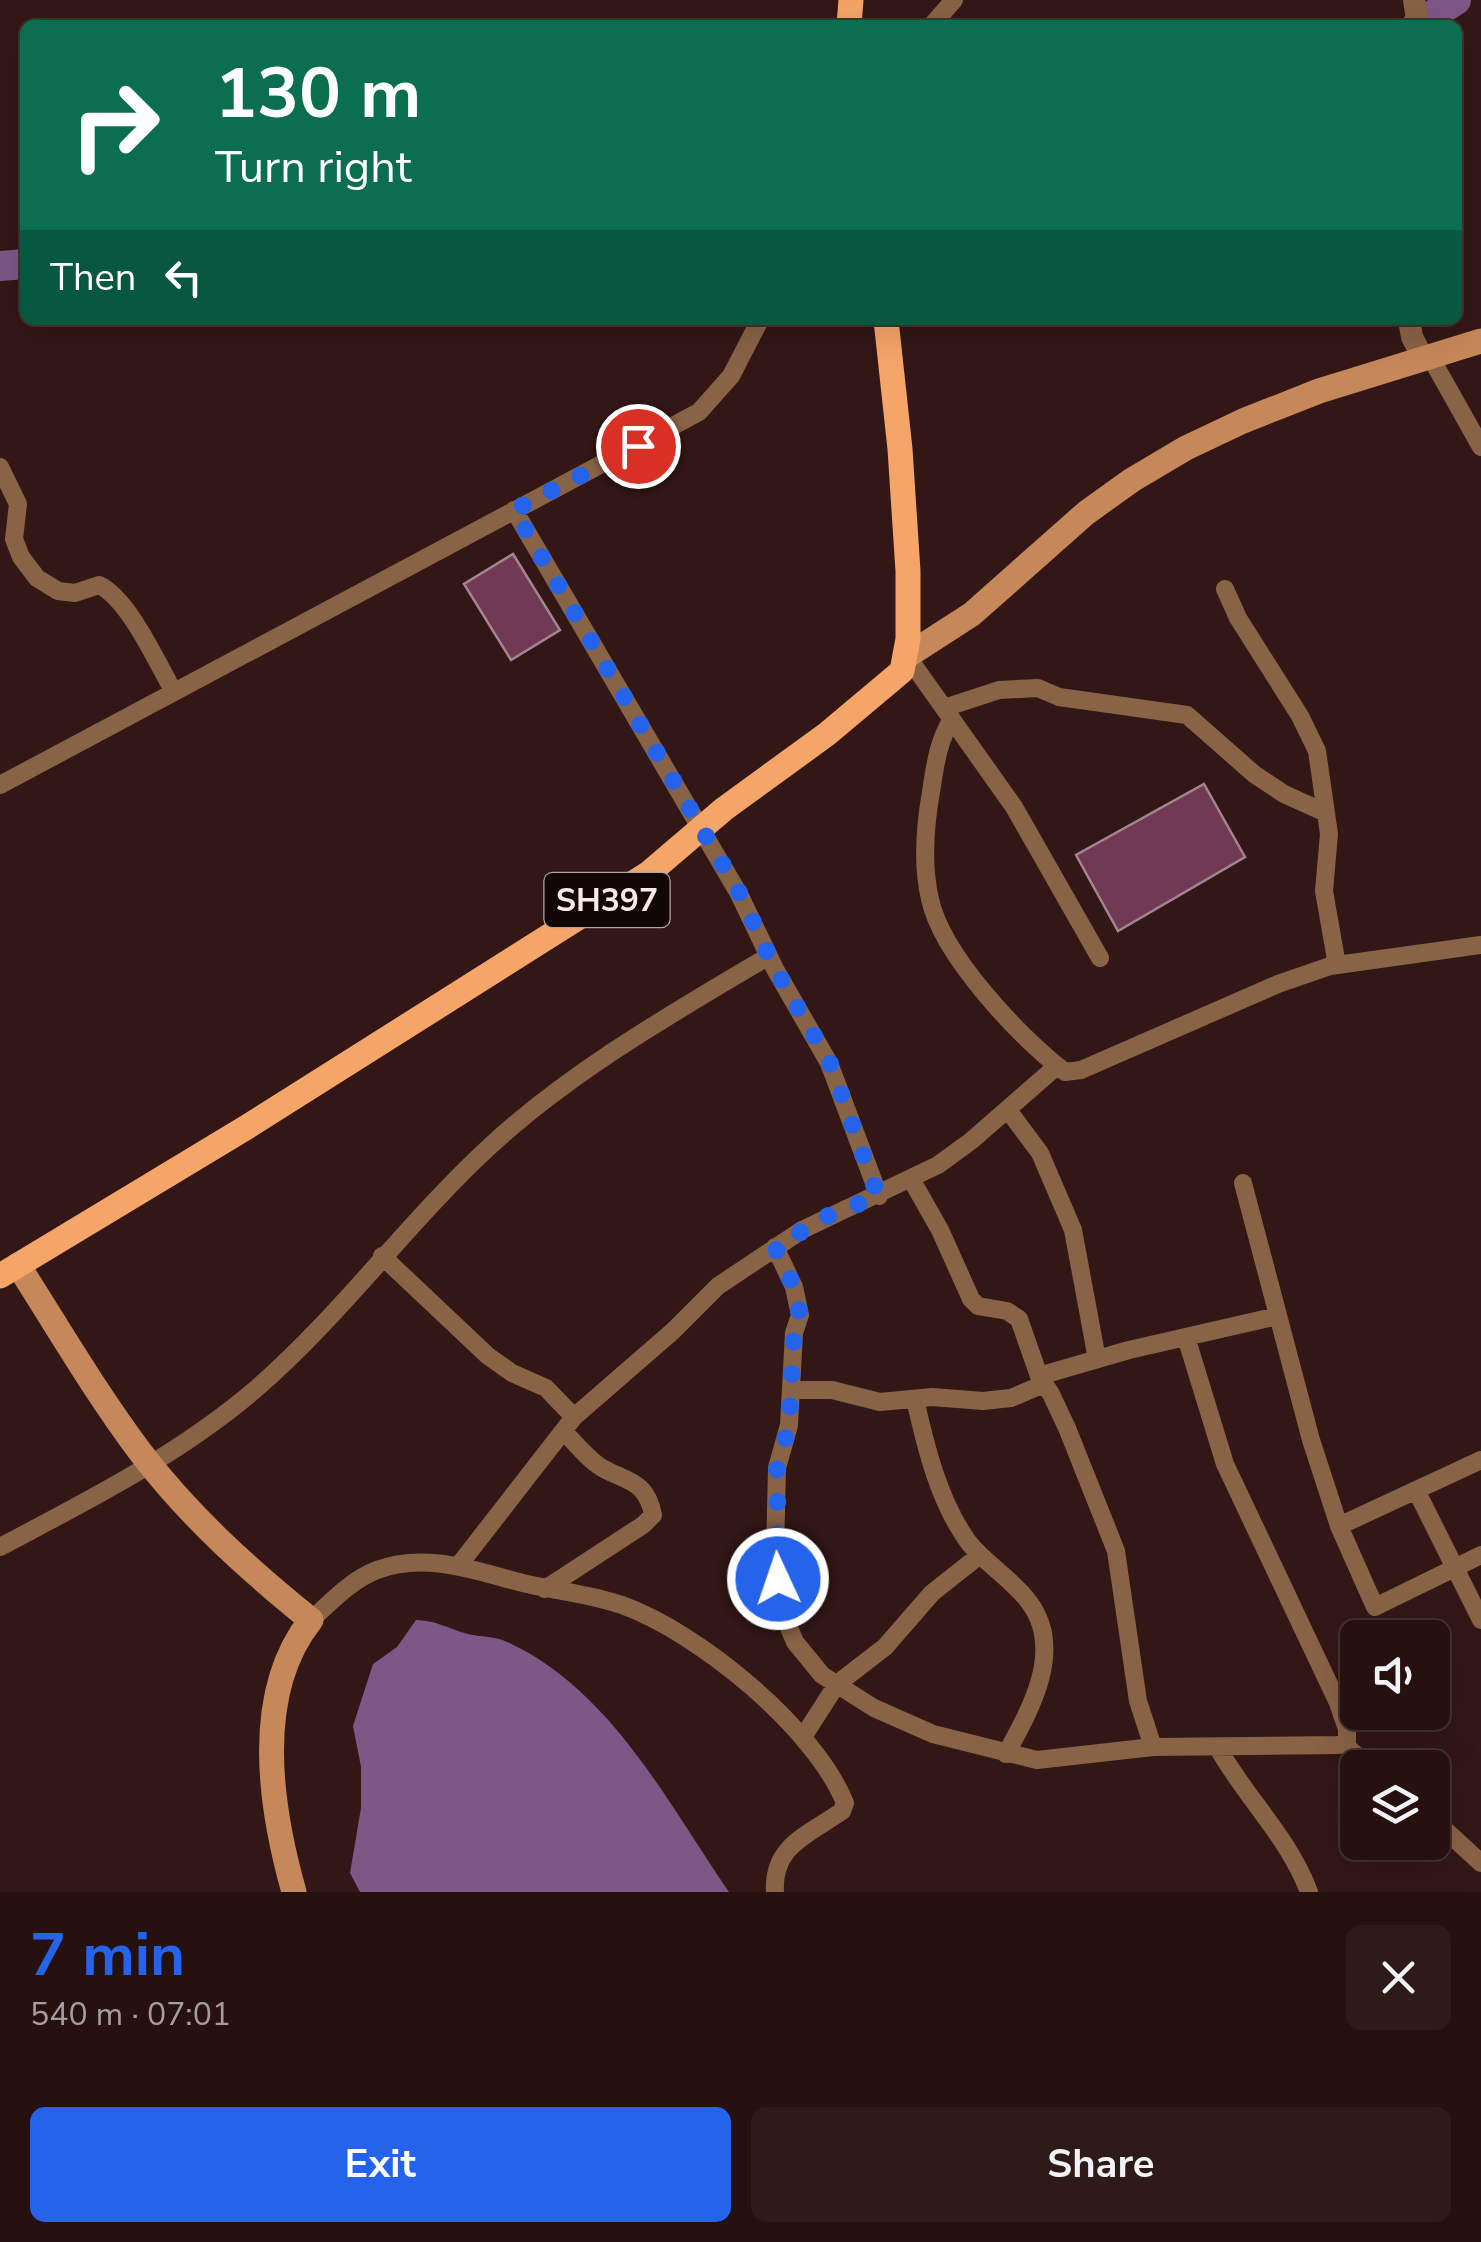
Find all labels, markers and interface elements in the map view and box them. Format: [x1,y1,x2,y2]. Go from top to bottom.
text: 130 m [215,46,421,142]
icon: right [50,60,180,190]
text: Turn right [215,137,412,198]
icon: left [156,250,211,305]
text: Then [50,252,136,303]
pin [596,404,681,489]
icon: arrive [611,419,666,474]
road number: SH397 [544,873,670,927]
position arrow [726,1527,830,1631]
map controls [1340,1620,1450,1860]
button: sound [1340,1620,1450,1730]
button: layers [1340,1750,1450,1860]
text: 7 min [30,1914,185,1996]
button: close [1346,1925,1451,2030]
text: 540 m · 07:01 [30,1993,231,2036]
button: Exit [30,2107,731,2222]
button: Share [751,2107,1451,2222]

